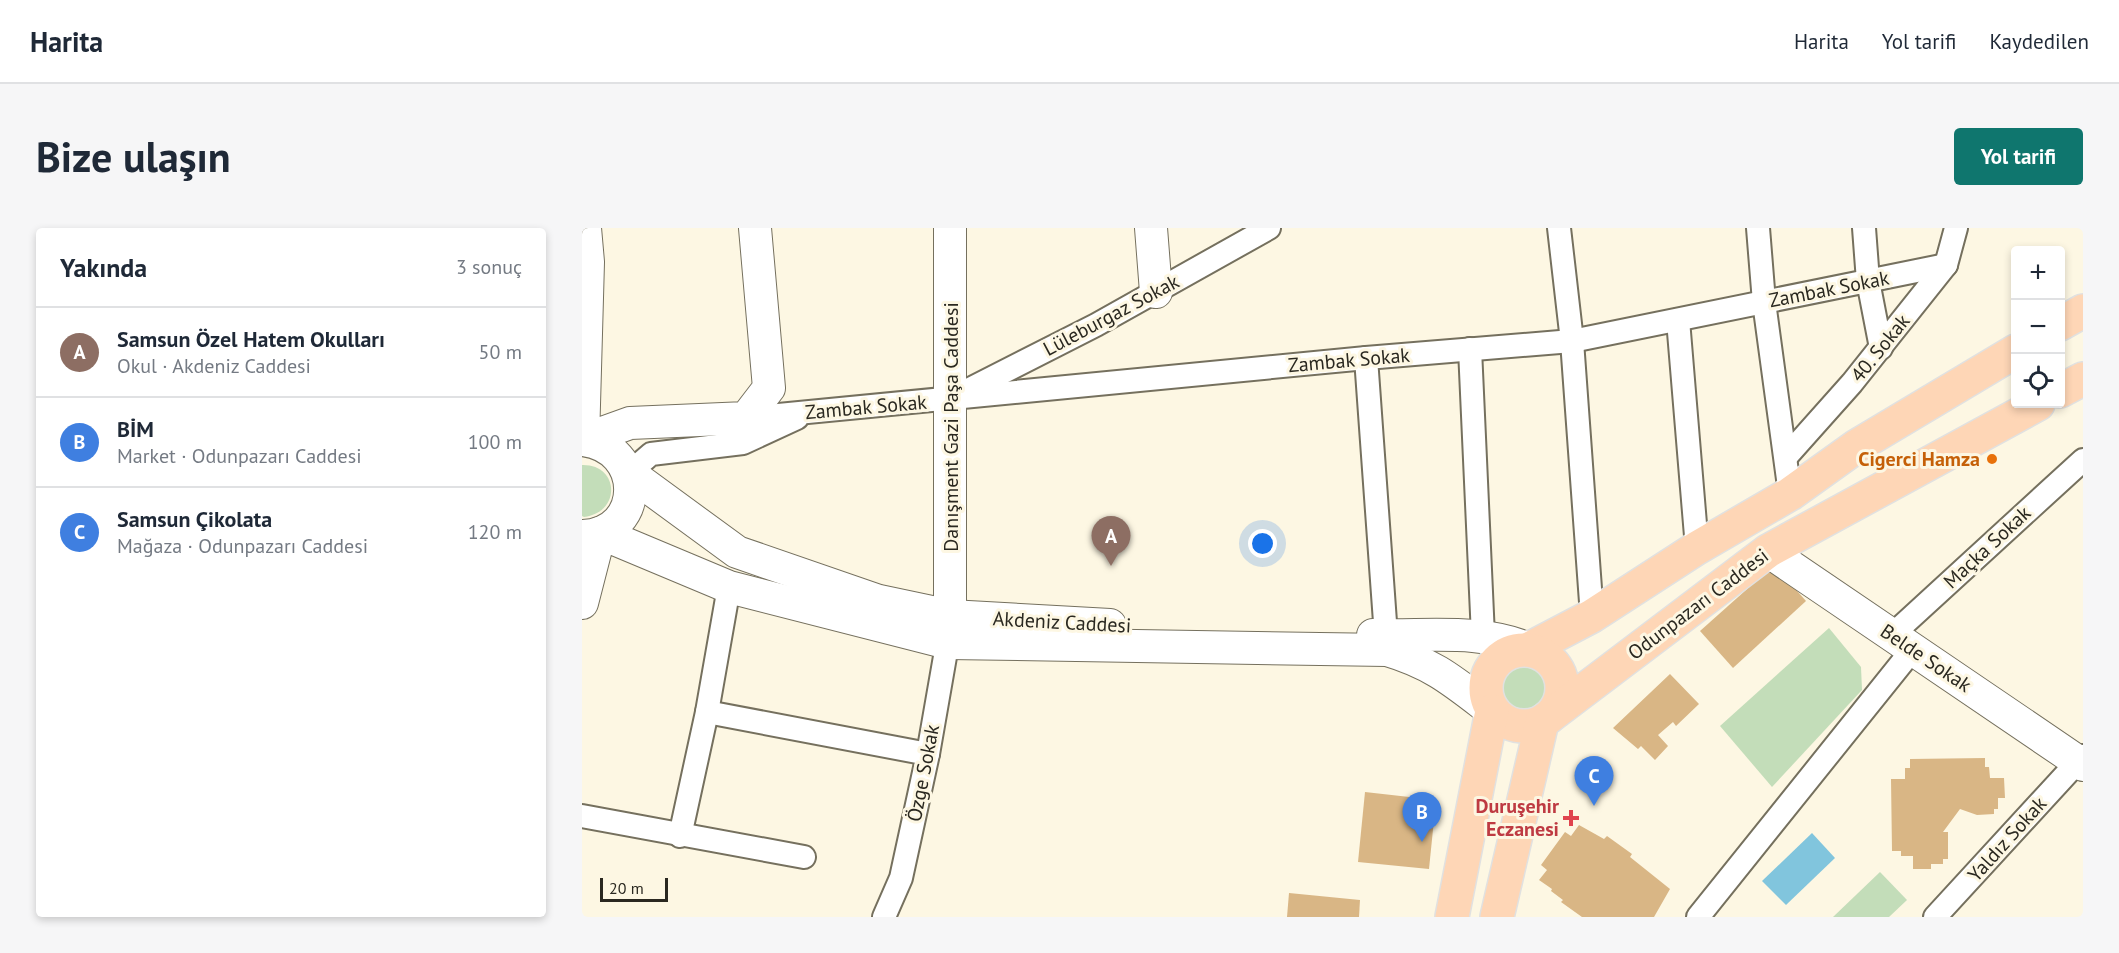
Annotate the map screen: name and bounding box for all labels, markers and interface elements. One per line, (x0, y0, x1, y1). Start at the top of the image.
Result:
text: Harita (30, 23, 103, 60)
text: Harita (1794, 28, 1849, 55)
text: Yol tarifi (1882, 28, 1956, 55)
text: Kaydedilen (1989, 28, 2089, 55)
button: Yol tarifi (1954, 128, 2083, 185)
text: Bize ulaşın (36, 129, 231, 184)
map controls (2011, 246, 2065, 408)
button: + (2011, 246, 2065, 300)
text: Yakında (60, 251, 147, 284)
text: 3 sonuç (456, 254, 522, 280)
street label: Zambak Sokak (1767, 265, 1892, 313)
street label: Lüleburgaz Sokak (1039, 268, 1184, 362)
button: − (2011, 300, 2065, 354)
street label: Danışment Gazi Paşa Caddesi (938, 302, 964, 552)
street label: 40. Sokak (1845, 308, 1916, 387)
text: Samsun Özel Hatem Okulları (117, 325, 385, 353)
text: A (73, 339, 86, 365)
text: 50 m (479, 339, 522, 365)
street label: Zambak Sokak (1287, 342, 1411, 378)
text: Okul · Akdeniz Caddesi (117, 353, 311, 379)
button: locate (2011, 354, 2065, 408)
street label: Zambak Sokak (804, 389, 928, 425)
text: BİM (117, 415, 154, 443)
text: B (74, 429, 85, 455)
text: 100 m (468, 429, 522, 455)
text: Market · Odunpazarı Caddesi (117, 443, 362, 469)
place label: Cigerci Hamza (1858, 446, 1980, 472)
marker: Cigerci Hamza (1985, 452, 1999, 466)
street label: Maçka Sokak (1938, 500, 2036, 594)
text: Samsun Çikolata (117, 505, 272, 533)
pin: A (1092, 516, 1130, 566)
text: C (74, 519, 85, 545)
text: 120 m (468, 519, 522, 545)
your location (1248, 529, 1277, 558)
text: Mağaza · Odunpazarı Caddesi (117, 533, 368, 559)
street label: Odunpazarı Caddesi (1622, 543, 1774, 665)
street label: Akdeniz Caddesi (992, 605, 1132, 639)
street label: Belde Sokak (1875, 618, 1977, 698)
street label: Özge Sokak (901, 722, 945, 824)
pin: C (1574, 756, 1614, 806)
street label: Yaldız Sokak (1962, 791, 2052, 887)
pin: B (1402, 792, 1442, 842)
place label: Duruşehir Eczanesi (1476, 793, 1559, 842)
marker: Duruşehir Eczanesi (1564, 811, 1578, 825)
scale bar (600, 875, 668, 902)
text: 20 m (609, 878, 644, 898)

